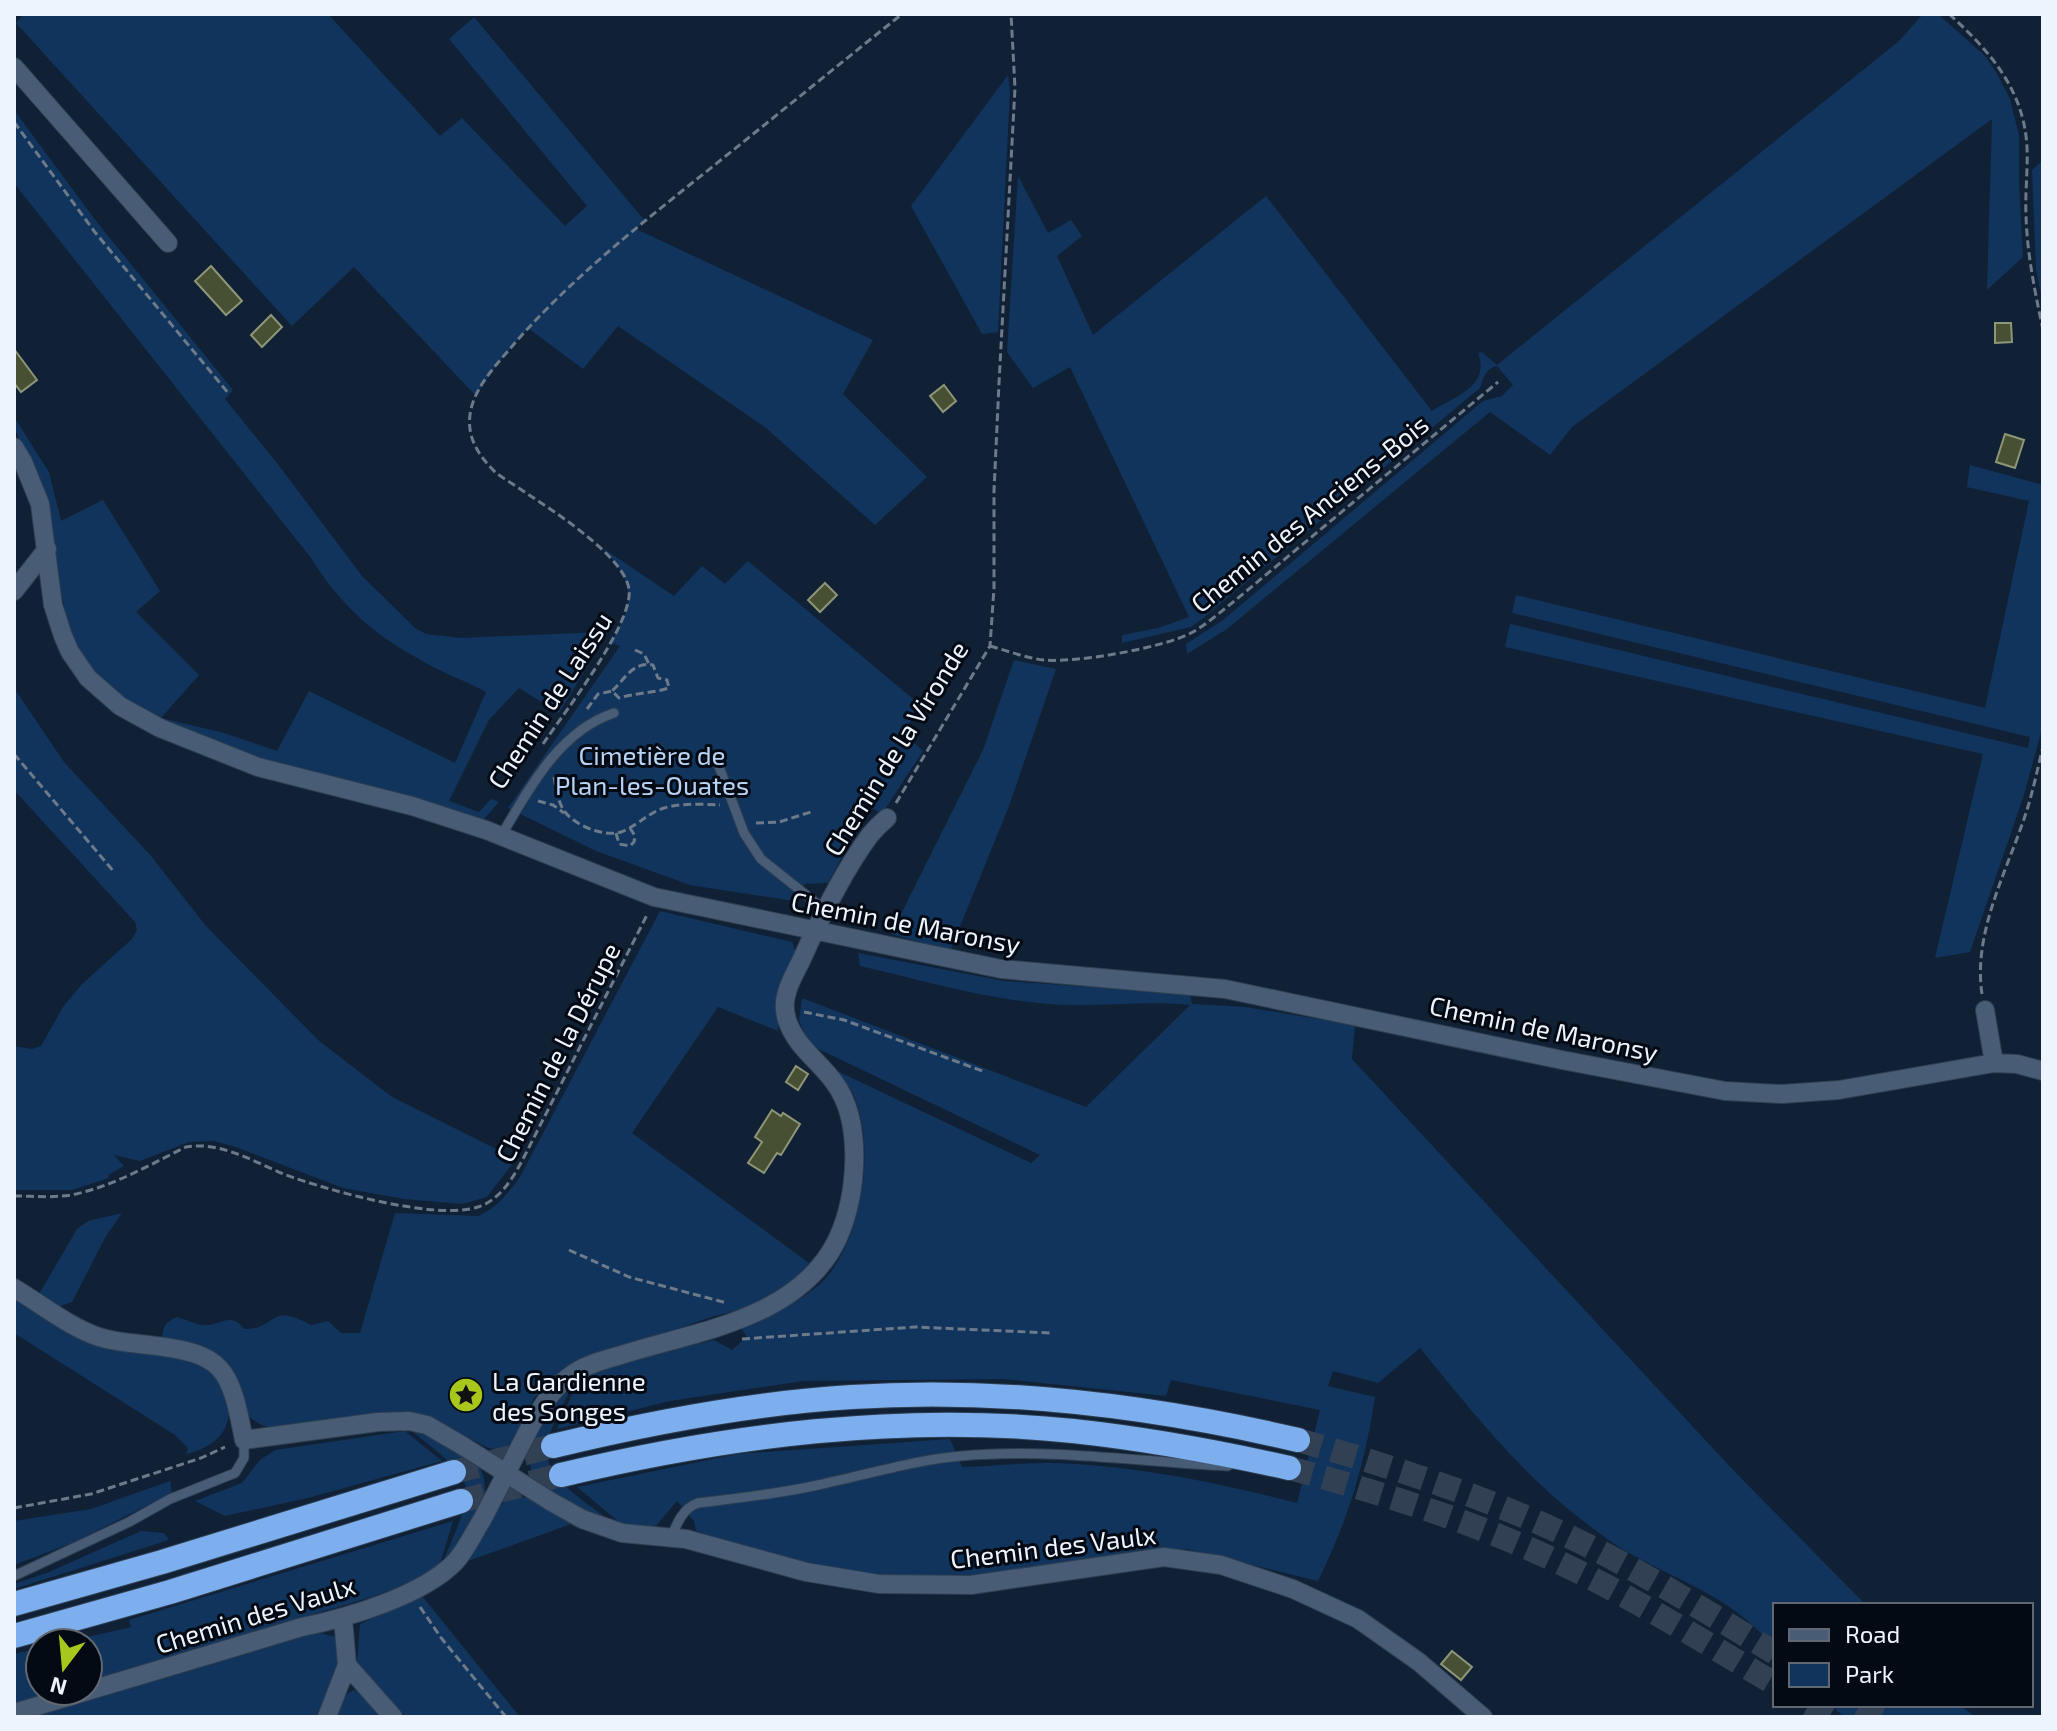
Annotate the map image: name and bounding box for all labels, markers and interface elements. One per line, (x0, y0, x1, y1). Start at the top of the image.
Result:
street label: Chemin des Anciens-Bois (1184, 408, 1434, 618)
street label: Chemin de Laissu (480, 606, 618, 794)
street label: Chemin de la Vironde (816, 635, 974, 861)
park label: Cimetière de Plan-les-Ouates (555, 739, 749, 800)
street label: Chemin de Maronsy (789, 885, 1023, 959)
street label: Chemin de la Dérupe (488, 937, 626, 1167)
street label: Chemin de Maronsy (1427, 989, 1661, 1067)
place label: La Gardienne des Songes (492, 1365, 646, 1426)
place icon: La Gardienne des Songes (447, 1376, 485, 1414)
street label: Chemin des Vaulx (948, 1518, 1158, 1574)
street label: Chemin des Vaulx (152, 1569, 359, 1659)
legend (1773, 1603, 2033, 1707)
text: Road (1845, 1619, 1900, 1648)
north arrow (24, 1627, 104, 1707)
text: Park (1845, 1659, 1894, 1688)
text: N (47, 1673, 69, 1702)

